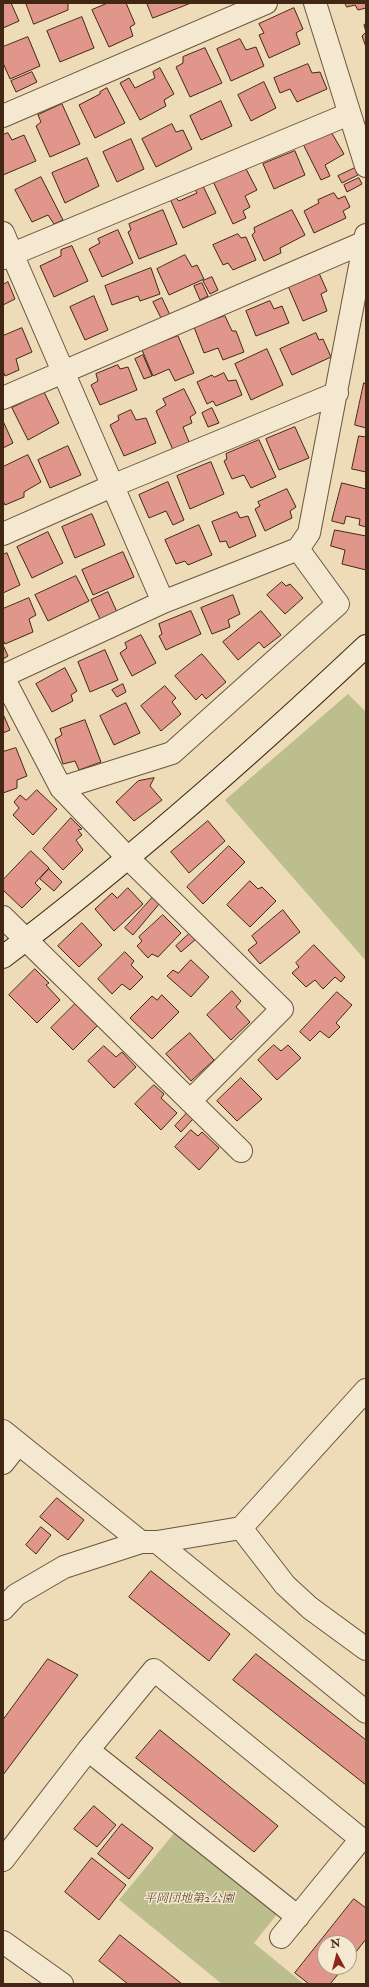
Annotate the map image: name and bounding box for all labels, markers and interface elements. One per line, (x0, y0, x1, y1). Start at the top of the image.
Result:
park label: 平岡団地第2公園 (144, 1892, 234, 1906)
north arrow (317, 1935, 357, 1975)
text: N (330, 1937, 341, 1951)

